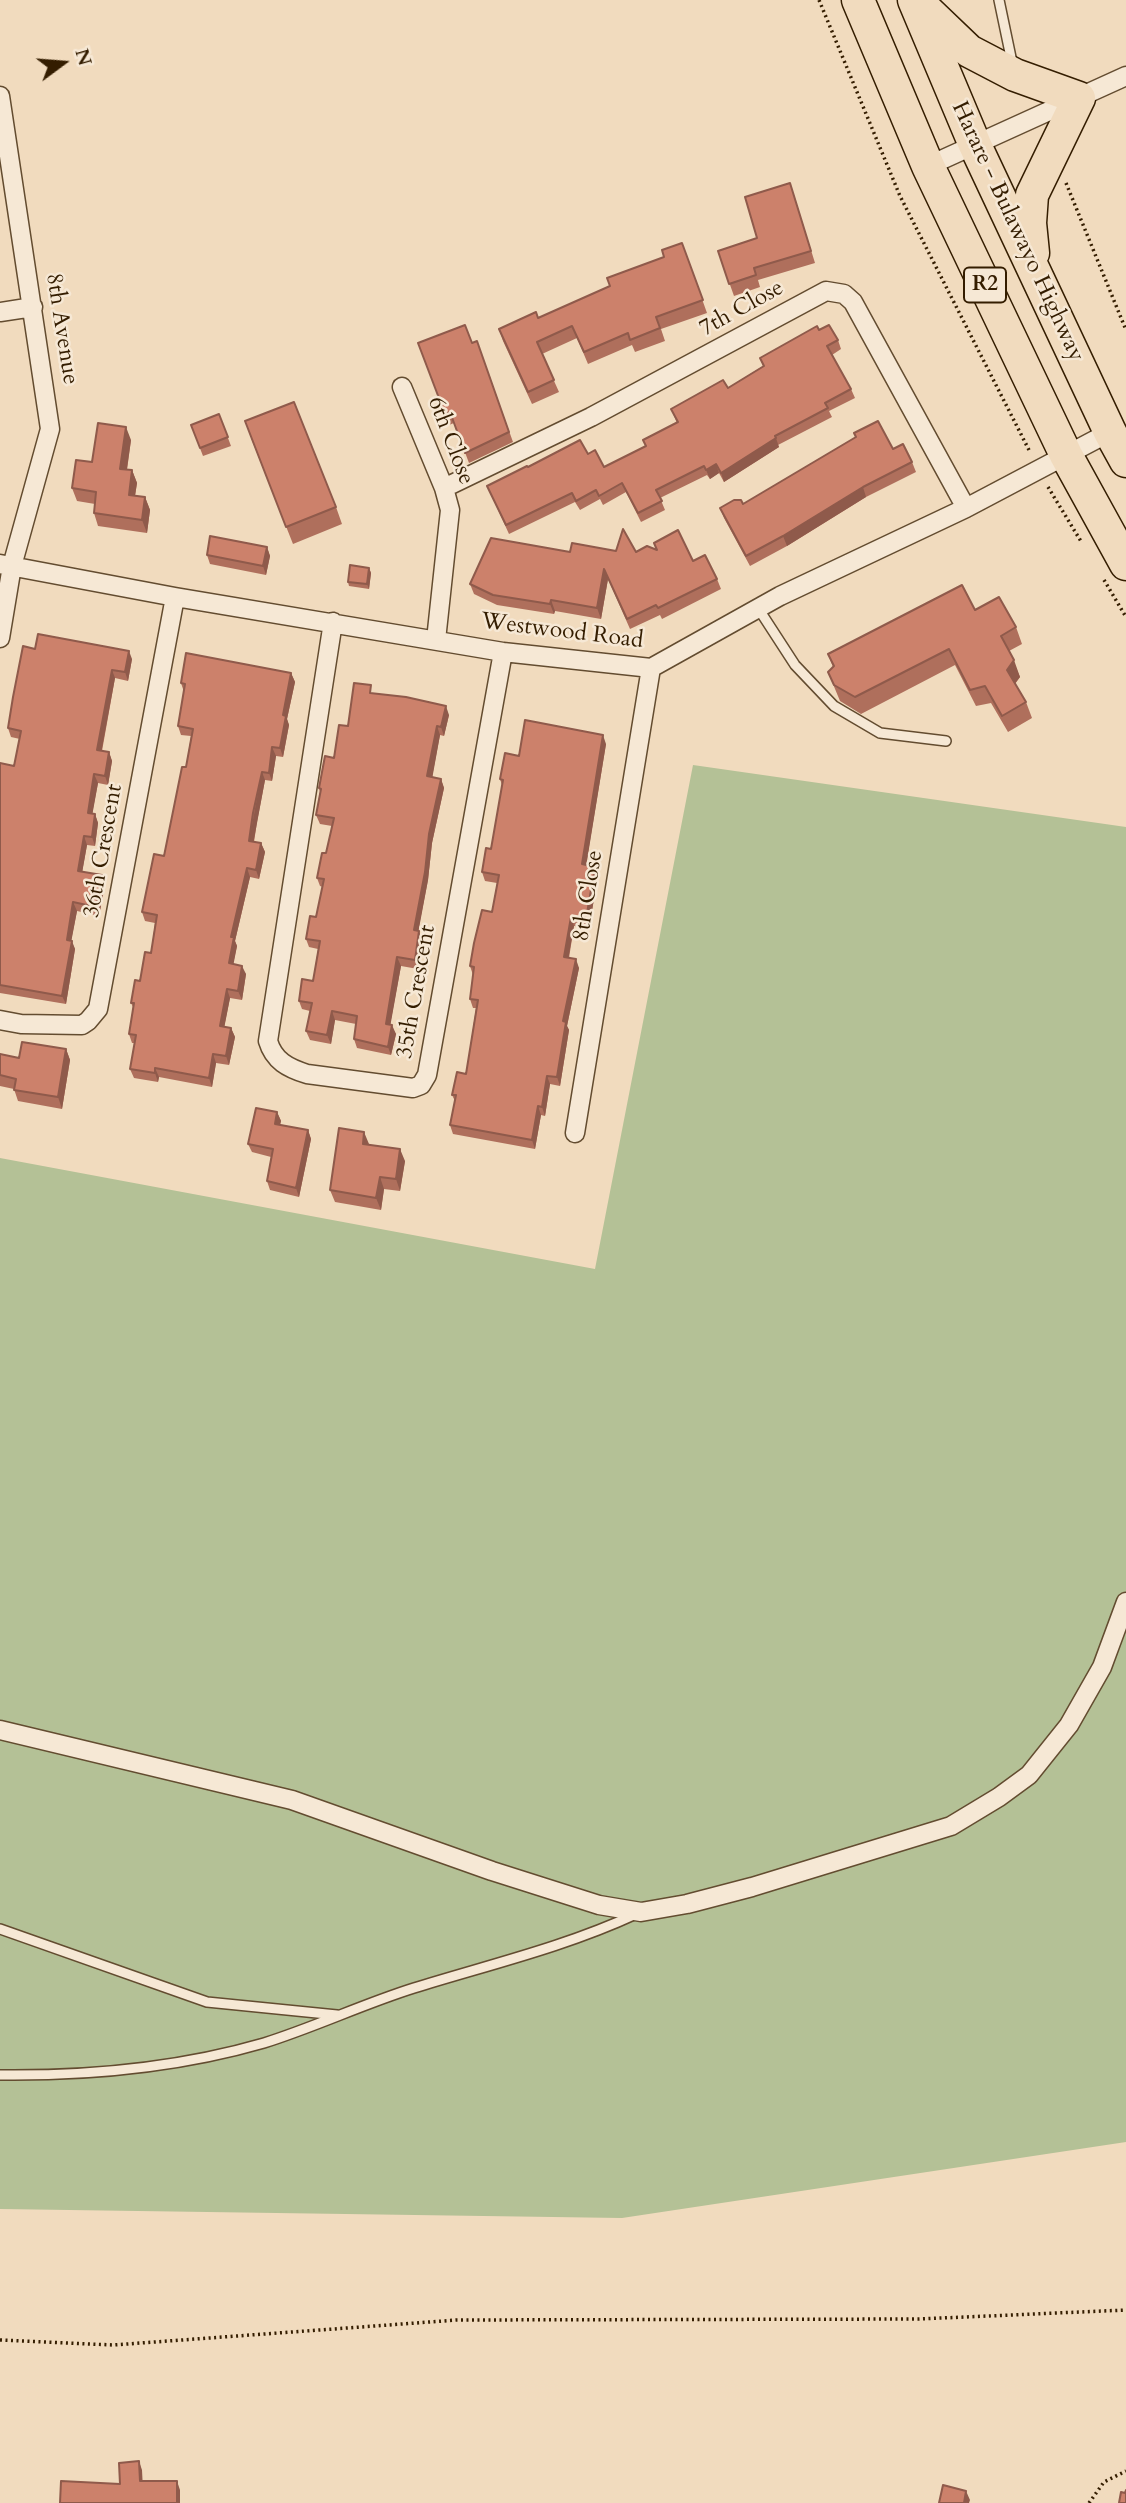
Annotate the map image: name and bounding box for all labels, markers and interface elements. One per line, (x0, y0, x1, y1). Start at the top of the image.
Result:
north arrow (28, 28, 98, 98)
text: N (68, 46, 98, 69)
street label: Harare - Bulawayo Highway (945, 98, 1089, 366)
road number: R2 (964, 268, 1006, 302)
street label: 8th Avenue (39, 271, 83, 387)
street label: 7th Close (695, 275, 789, 343)
street label: 6th Close (421, 393, 479, 489)
street label: Westwood Road (479, 608, 645, 656)
street label: 36th Crescent (79, 782, 129, 920)
street label: 8th Close (568, 848, 610, 944)
street label: 35th Crescent (392, 923, 442, 1061)

